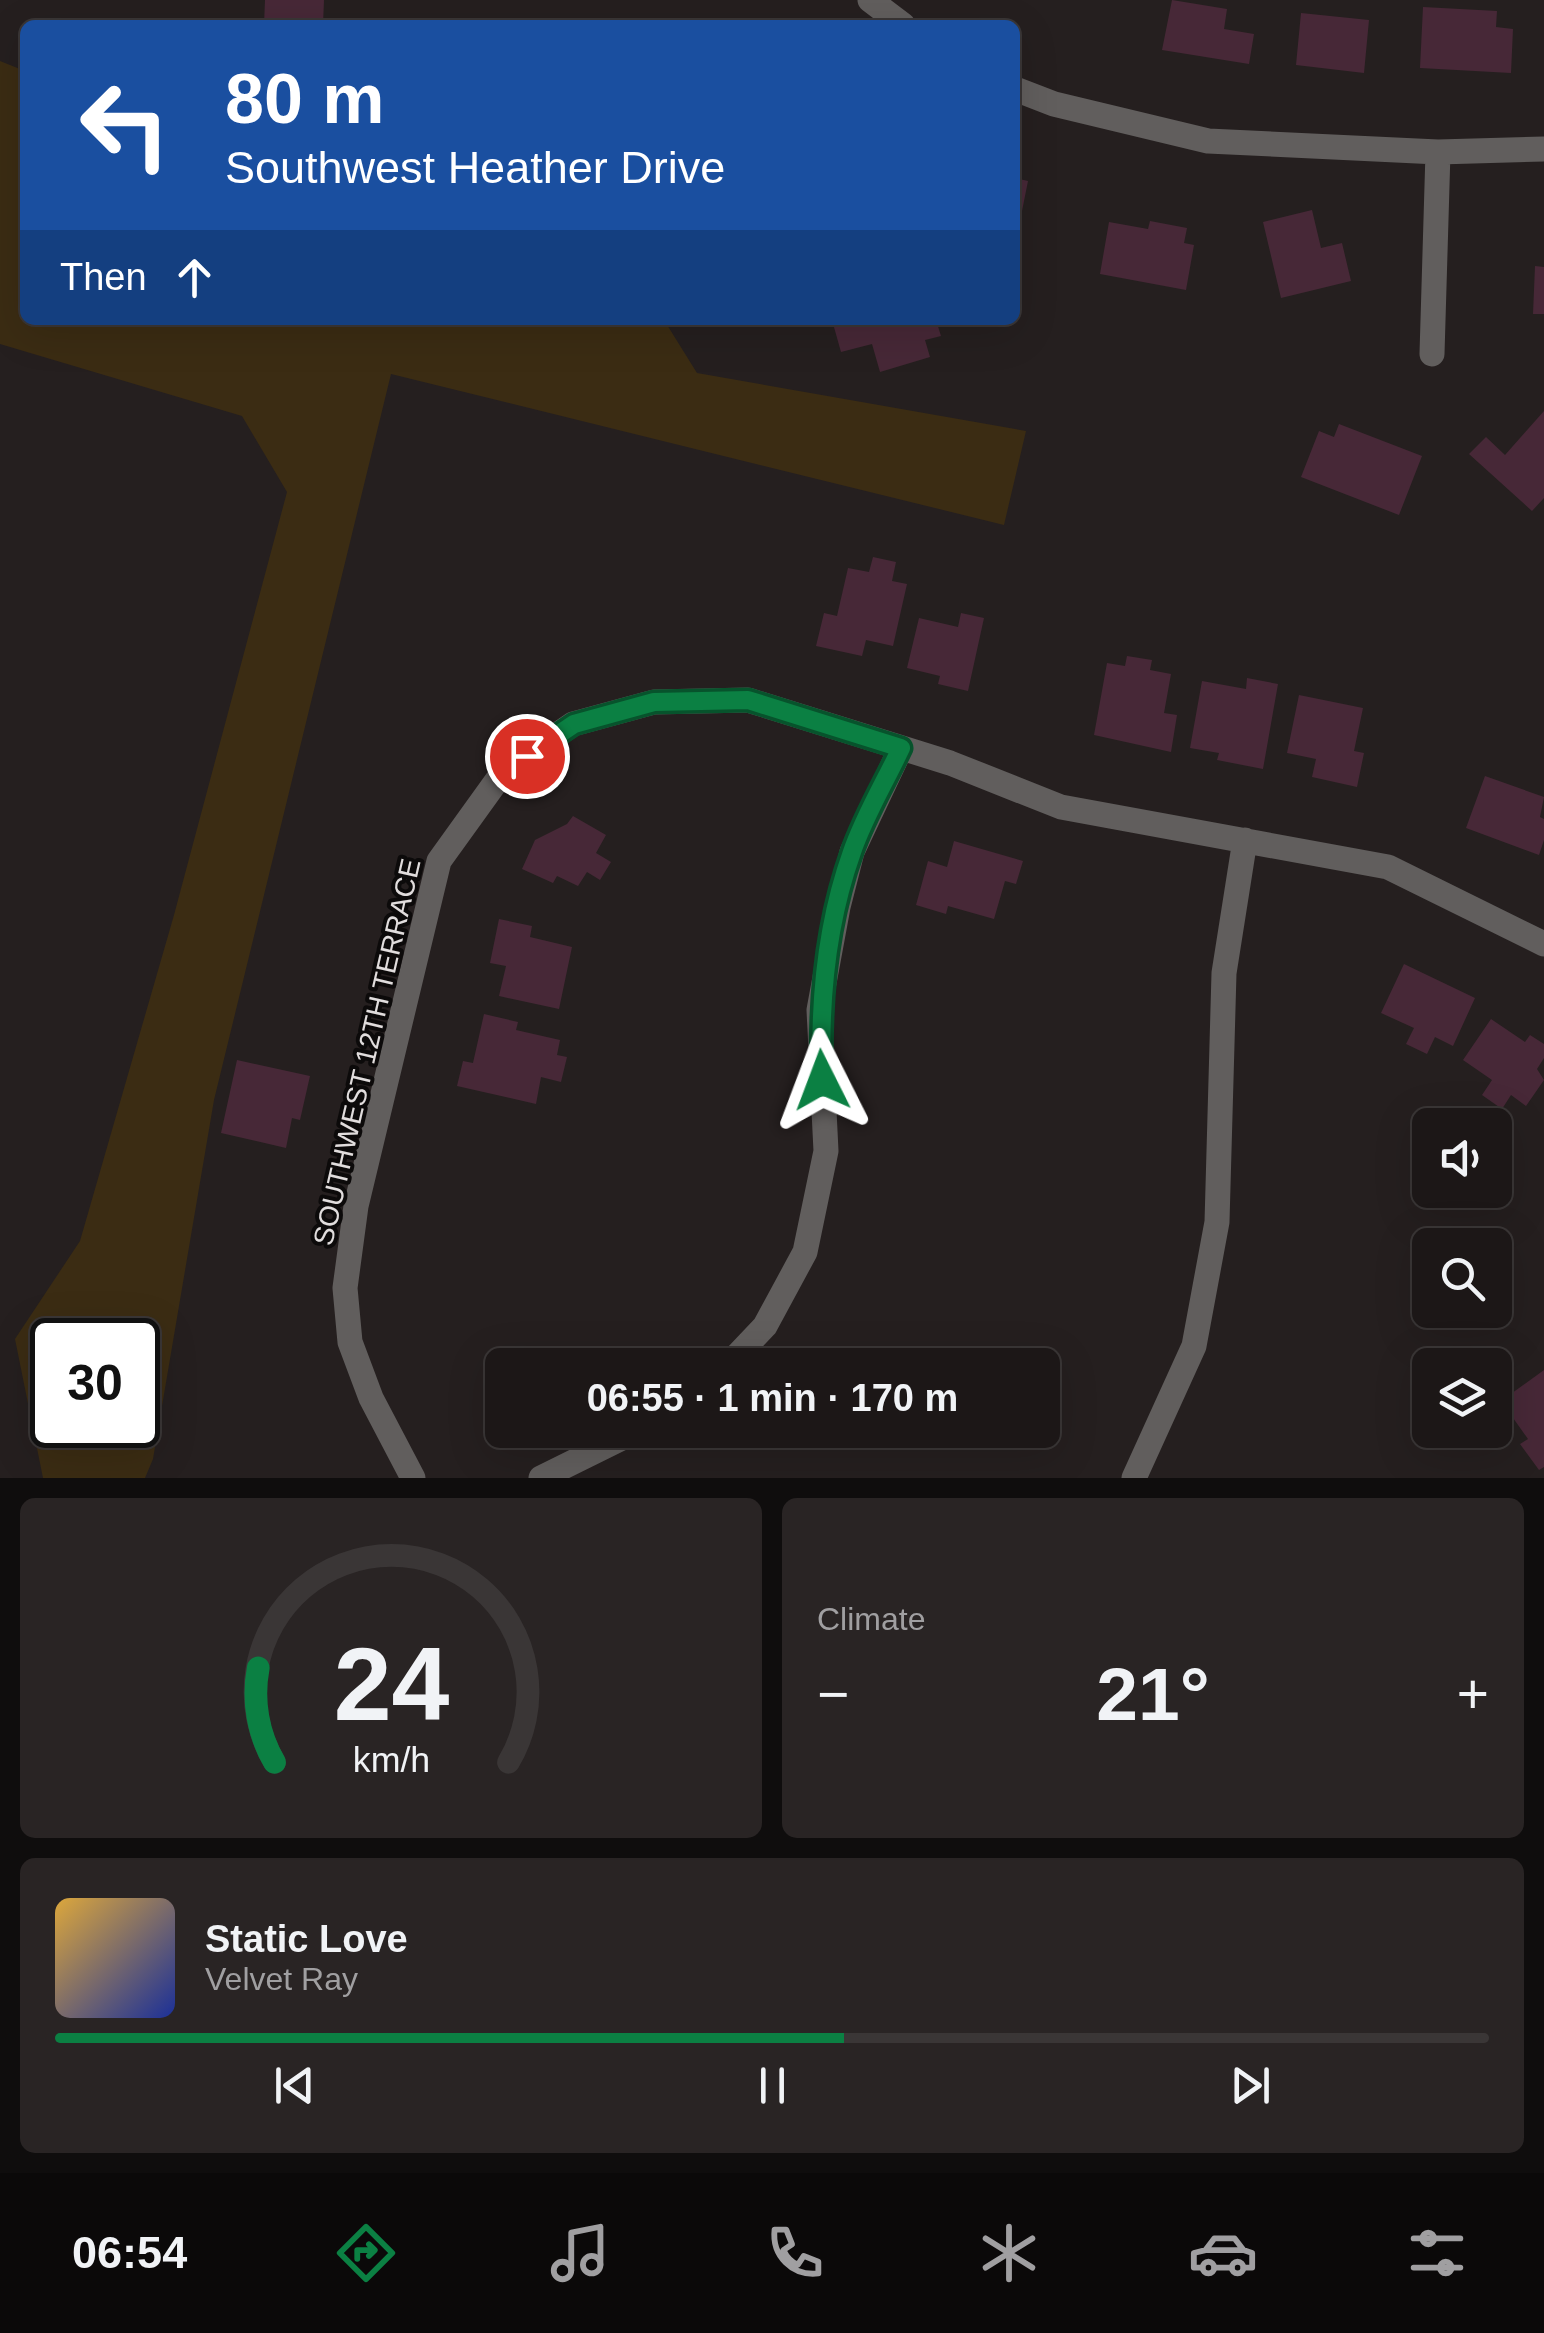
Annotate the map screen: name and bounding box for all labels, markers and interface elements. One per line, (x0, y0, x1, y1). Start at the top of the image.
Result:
icon: left (60, 60, 190, 190)
text: 80 m (225, 60, 385, 138)
text: Southwest Heather Drive (225, 142, 725, 193)
icon: ahead (167, 250, 222, 305)
text: Then (60, 256, 147, 298)
pin (485, 714, 570, 799)
icon: arrive (500, 729, 555, 784)
street label: SOUTHWEST 12TH TERRACE (307, 856, 427, 1248)
position arrow (770, 1028, 874, 1132)
map controls (1412, 1108, 1512, 1448)
button: sound (1412, 1108, 1512, 1208)
button: search (1412, 1228, 1512, 1328)
speed limit sign: 30 (30, 1318, 160, 1448)
button: layers (1412, 1348, 1512, 1448)
text: 06:55 · 1 min · 170 m (587, 1377, 958, 1419)
text: Climate (817, 1601, 925, 1637)
text: 24 (333, 1626, 449, 1742)
text: 21° (1096, 1652, 1210, 1736)
text: − (817, 1663, 849, 1725)
text: + (1457, 1663, 1489, 1725)
text: km/h (352, 1740, 430, 1780)
text: Static Love (205, 1918, 408, 1960)
text: Velvet Ray (205, 1961, 358, 1997)
icon: previous (267, 2058, 322, 2113)
icon: pause (745, 2058, 800, 2113)
icon: next (1223, 2058, 1278, 2113)
icon: directions (331, 2218, 401, 2288)
icon: music (545, 2218, 615, 2288)
icon: phone (760, 2218, 830, 2288)
icon: climate (974, 2218, 1044, 2288)
icon: car (1188, 2218, 1258, 2288)
icon: filters (1402, 2218, 1472, 2288)
text: 06:54 (72, 2227, 187, 2278)

